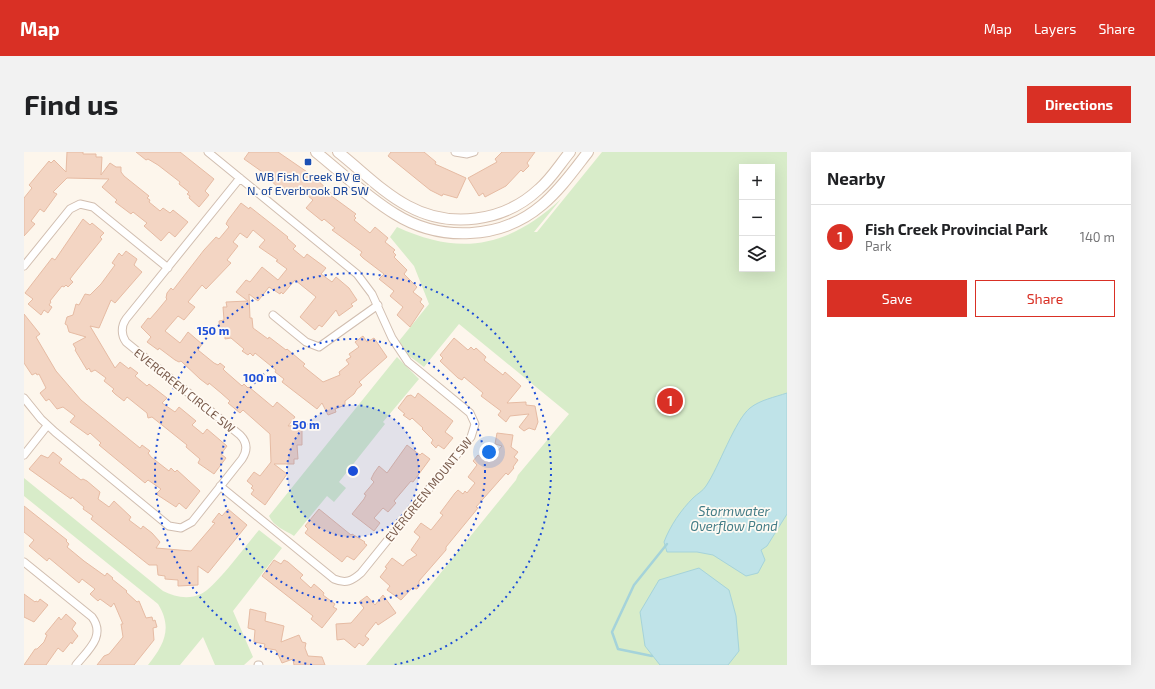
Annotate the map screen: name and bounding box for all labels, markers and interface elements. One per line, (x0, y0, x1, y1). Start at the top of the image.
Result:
text: Map (20, 17, 60, 40)
text: Map (984, 20, 1012, 37)
text: Layers (1034, 20, 1076, 37)
text: Share (1098, 20, 1135, 37)
button: Directions (1027, 86, 1131, 123)
text: Find us (24, 87, 118, 121)
marker: WB Fish Creek BV @ N. of Everbrook DR SW (303, 157, 313, 167)
map controls (739, 164, 775, 272)
button: + (739, 164, 775, 200)
text: Nearby (827, 168, 885, 188)
place label: WB Fish Creek BV @ N. of Everbrook DR SW (247, 169, 369, 197)
button: − (739, 200, 775, 236)
text: Fish Creek Provincial Park (865, 220, 1048, 238)
text: 1 (837, 229, 843, 245)
text: 140 m (1080, 229, 1115, 245)
button: layers (739, 236, 775, 272)
text: Park (865, 238, 892, 254)
button: Save (827, 280, 967, 317)
button: Share (975, 280, 1115, 317)
text: 150 m (197, 323, 229, 337)
street label: EVERGREEN CIRCLE SW (132, 345, 238, 435)
text: 100 m (243, 370, 277, 384)
pin: 1 (657, 386, 683, 416)
text: 50 m (292, 417, 320, 431)
street label: EVERGREEN MOUNT SW (382, 434, 474, 544)
your location (479, 442, 499, 462)
centre of rings (346, 464, 360, 478)
water label: Stormwater Overflow Pond (690, 503, 778, 534)

